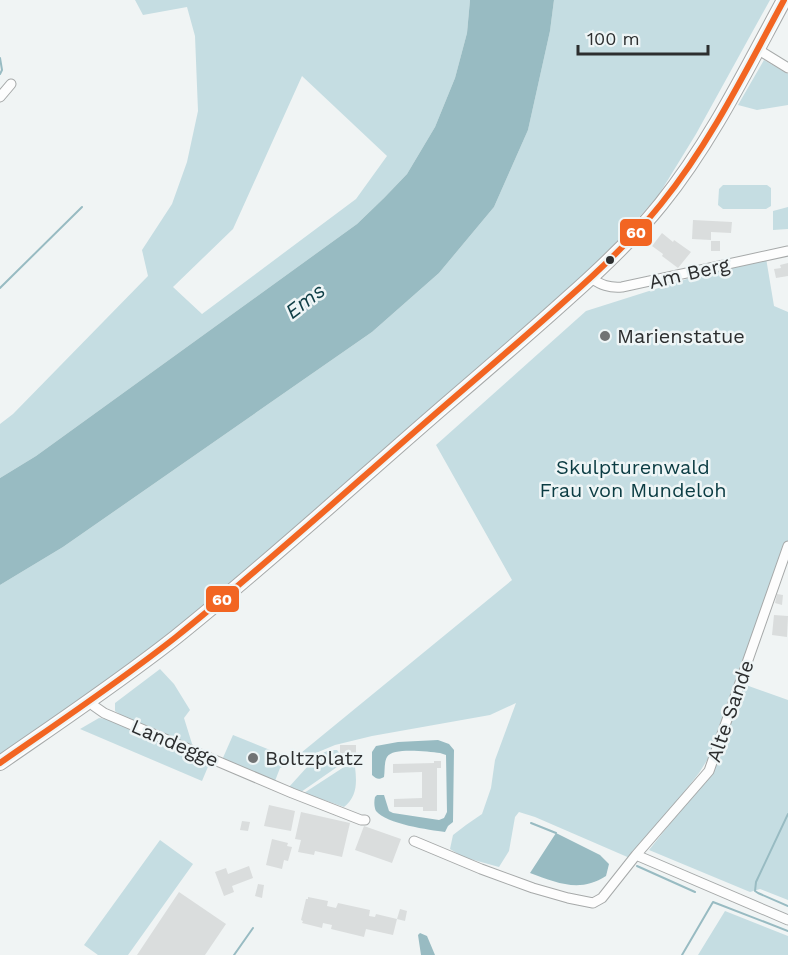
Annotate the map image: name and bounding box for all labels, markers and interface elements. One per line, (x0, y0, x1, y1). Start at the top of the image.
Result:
scale bar (578, 18, 708, 56)
text: 100 m (587, 28, 640, 49)
line badge: 60 (619, 218, 653, 247)
text: 60 (626, 223, 646, 242)
street label: Am Berg (646, 252, 732, 294)
unlabelled marker (604, 254, 616, 266)
water label: Ems (280, 277, 330, 324)
place label: Marienstatue (617, 324, 745, 348)
marker: Marienstatue (598, 329, 612, 343)
park label: Skulpturenwald Frau von Mundeloh (539, 455, 727, 502)
line badge: 60 (205, 585, 240, 613)
text: 60 (212, 590, 232, 609)
street label: Alte Sande (701, 657, 759, 765)
street label: Landegge (128, 714, 222, 772)
place label: Boltzplatz (265, 746, 363, 770)
marker: Boltzplatz (246, 751, 260, 765)

